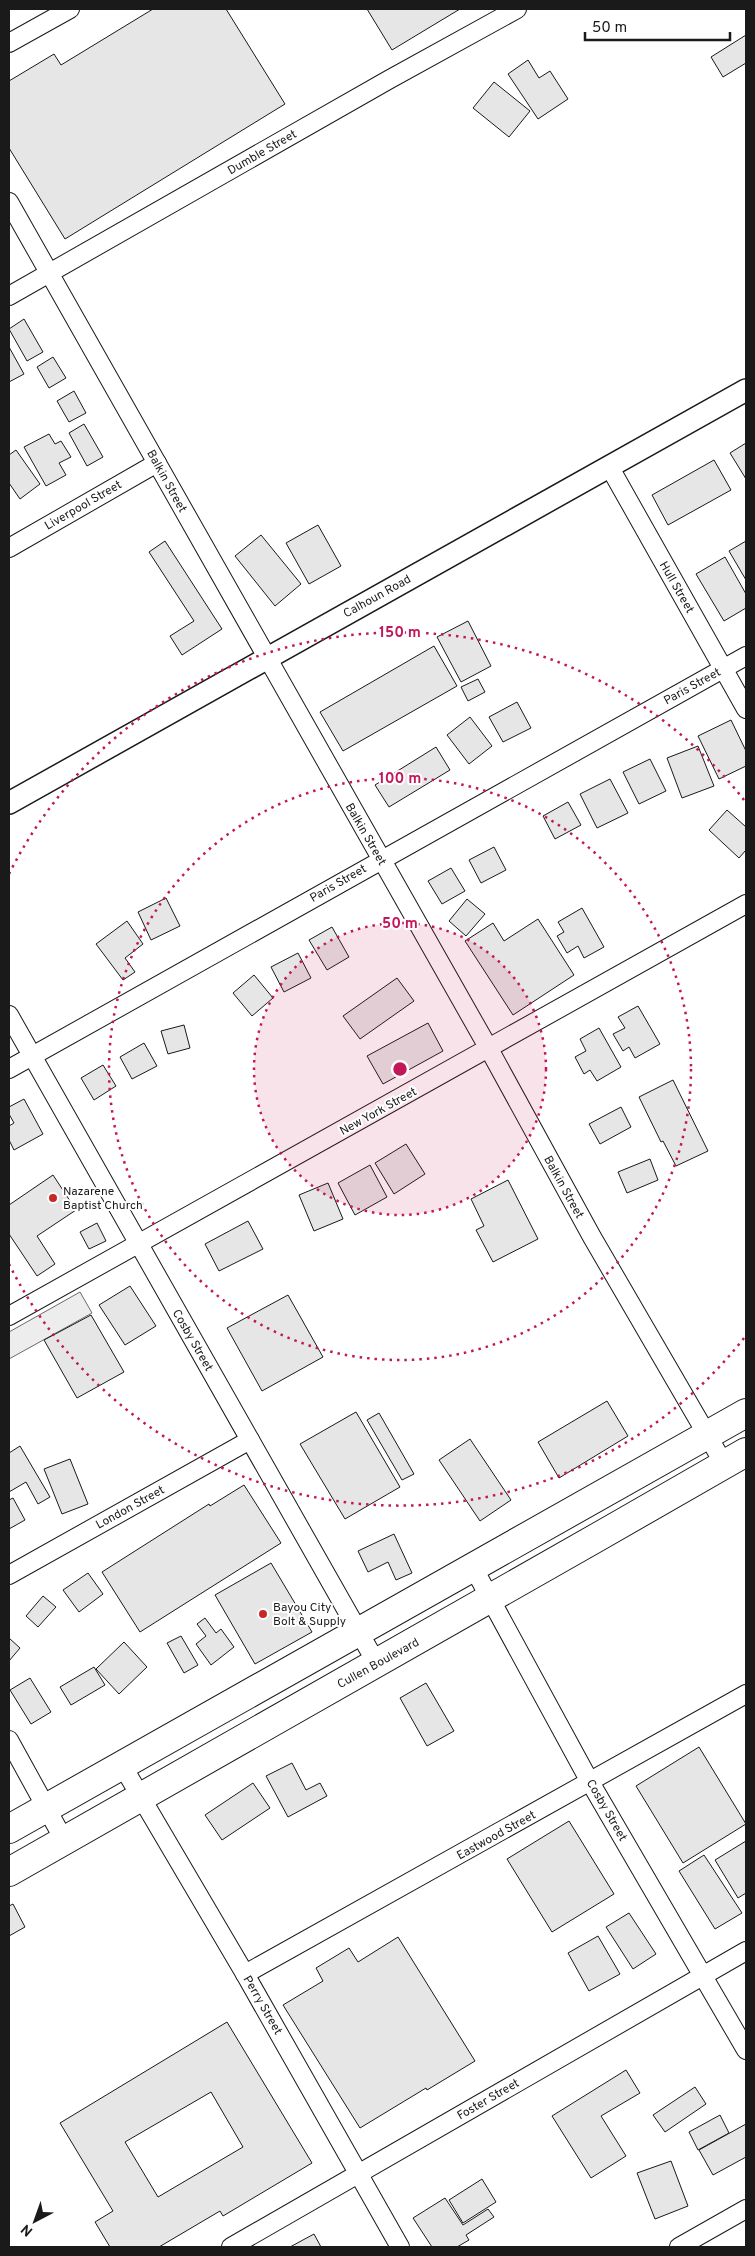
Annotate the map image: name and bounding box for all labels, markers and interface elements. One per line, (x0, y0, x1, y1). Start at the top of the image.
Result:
scale bar (585, 10, 730, 42)
text: 50 m (592, 19, 627, 38)
street label: Dumble Street (225, 127, 300, 179)
street label: Balkin Street (142, 447, 190, 516)
street label: Liverpool Street (42, 477, 125, 534)
street label: Hull Street (655, 559, 697, 616)
street label: Calhoun Road (341, 572, 414, 622)
text: 150 m (379, 624, 421, 643)
street label: Paris Street (661, 665, 724, 709)
text: 100 m (379, 770, 421, 789)
street label: Balkin Street (341, 800, 389, 869)
street label: Paris Street (307, 861, 370, 907)
text: 50 m (382, 915, 418, 934)
centre of rings (391, 1060, 409, 1078)
street label: New York Street (337, 1084, 420, 1140)
street label: Balkin Street (539, 1153, 587, 1222)
place label: Nazarene Baptist Church (63, 1184, 143, 1214)
marker: Nazarene Baptist Church (47, 1192, 59, 1204)
street label: Cosby Street (168, 1307, 216, 1374)
street label: London Street (93, 1482, 168, 1533)
place label: Bayou City Bolt & Supply (273, 1600, 346, 1630)
marker: Bayou City Bolt & Supply (257, 1608, 269, 1620)
street label: Cullen Boulevard (335, 1635, 422, 1693)
street label: Cosby Street (582, 1777, 630, 1844)
street label: Eastwood Street (454, 1808, 539, 1864)
street label: Perry Street (239, 1973, 286, 2038)
street label: Foster Street (454, 2076, 523, 2124)
north arrow (10, 2196, 60, 2246)
text: N (18, 2220, 37, 2239)

